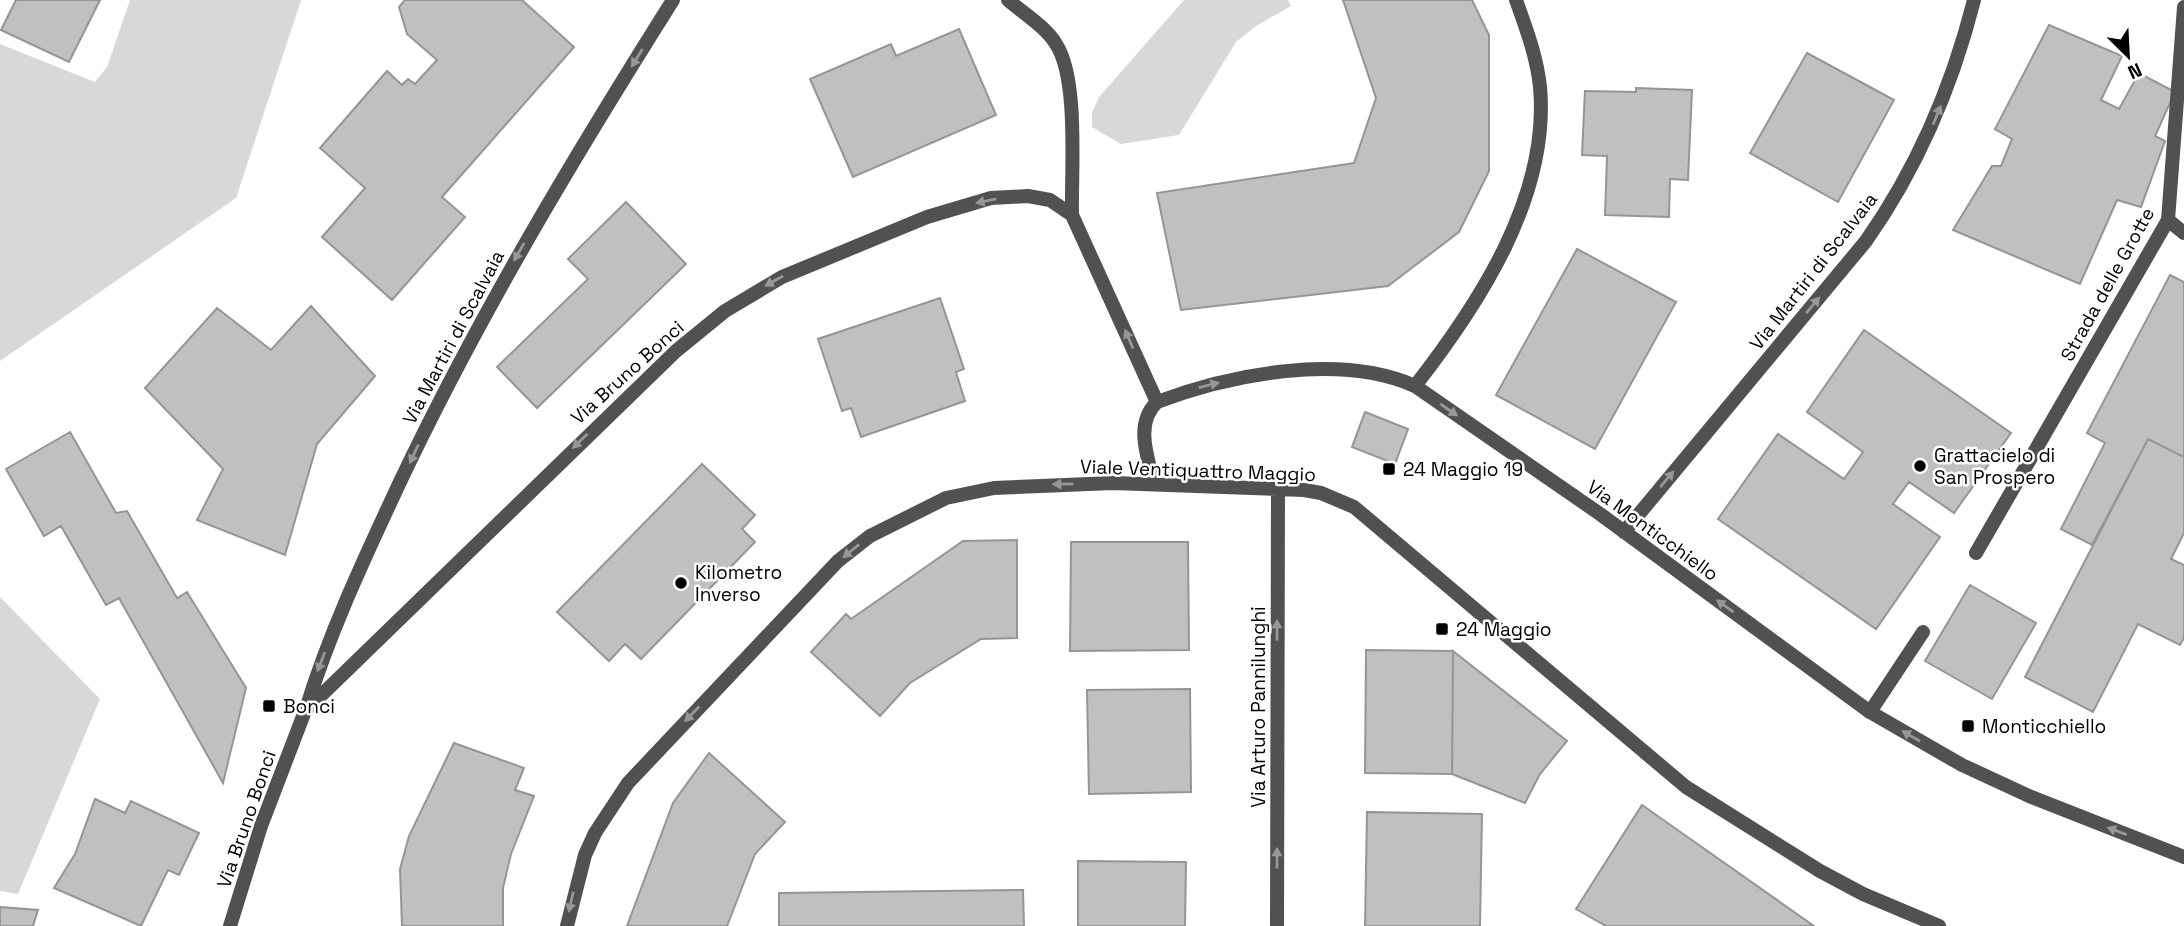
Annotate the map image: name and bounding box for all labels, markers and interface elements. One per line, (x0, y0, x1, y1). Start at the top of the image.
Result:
north arrow (2093, 21, 2163, 91)
one-way arrow (630, 48, 643, 67)
text: N (2124, 57, 2146, 85)
one-way arrow (1931, 105, 1942, 126)
street label: Via Martiri di Scalvaia (1744, 187, 1883, 355)
one-way arrow (975, 195, 997, 206)
street label: Strada delle Grotte (2055, 203, 2160, 366)
one-way arrow (513, 243, 525, 262)
street label: Via Martiri di Scalvaia (397, 246, 510, 429)
one-way arrow (764, 275, 784, 287)
one-way arrow (1805, 296, 1820, 313)
street label: Via Bruno Bonci (566, 315, 689, 430)
one-way arrow (1123, 329, 1135, 349)
one-way arrow (1198, 379, 1220, 390)
one-way arrow (1440, 403, 1458, 417)
one-way arrow (572, 432, 589, 448)
place label: Grattacielo di San Prospero (1934, 443, 2055, 490)
one-way arrow (408, 444, 419, 464)
street label: Viale Ventiquattro Maggio (1080, 454, 1316, 487)
place label: 24 Maggio 19 (1403, 457, 1523, 482)
marker: Grattacielo di San Prospero (1912, 458, 1928, 474)
marker: 24 Maggio 19 (1381, 461, 1397, 477)
one-way arrow (1660, 471, 1675, 489)
street label: Via Monticchiello (1582, 474, 1723, 587)
one-way arrow (1052, 478, 1074, 490)
one-way arrow (842, 543, 860, 558)
place label: Kilometro Inverso (695, 560, 782, 607)
marker: Kilometro Inverso (673, 575, 689, 591)
one-way arrow (1716, 599, 1734, 613)
street label: Via Arturo Pannilunghi (1246, 606, 1271, 808)
place label: 24 Maggio (1456, 617, 1552, 642)
one-way arrow (1271, 619, 1283, 641)
marker: 24 Maggio (1434, 621, 1450, 637)
one-way arrow (316, 651, 327, 672)
place label: Bonci (283, 694, 335, 719)
marker: Bonci (261, 698, 277, 714)
one-way arrow (685, 705, 701, 722)
place label: Monticchiello (1982, 714, 2106, 739)
marker: Monticchiello (1960, 718, 1976, 734)
one-way arrow (1901, 730, 1921, 742)
street label: Via Bruno Bonci (211, 747, 282, 891)
one-way arrow (2106, 826, 2127, 837)
one-way arrow (1271, 847, 1283, 869)
one-way arrow (566, 891, 577, 913)

